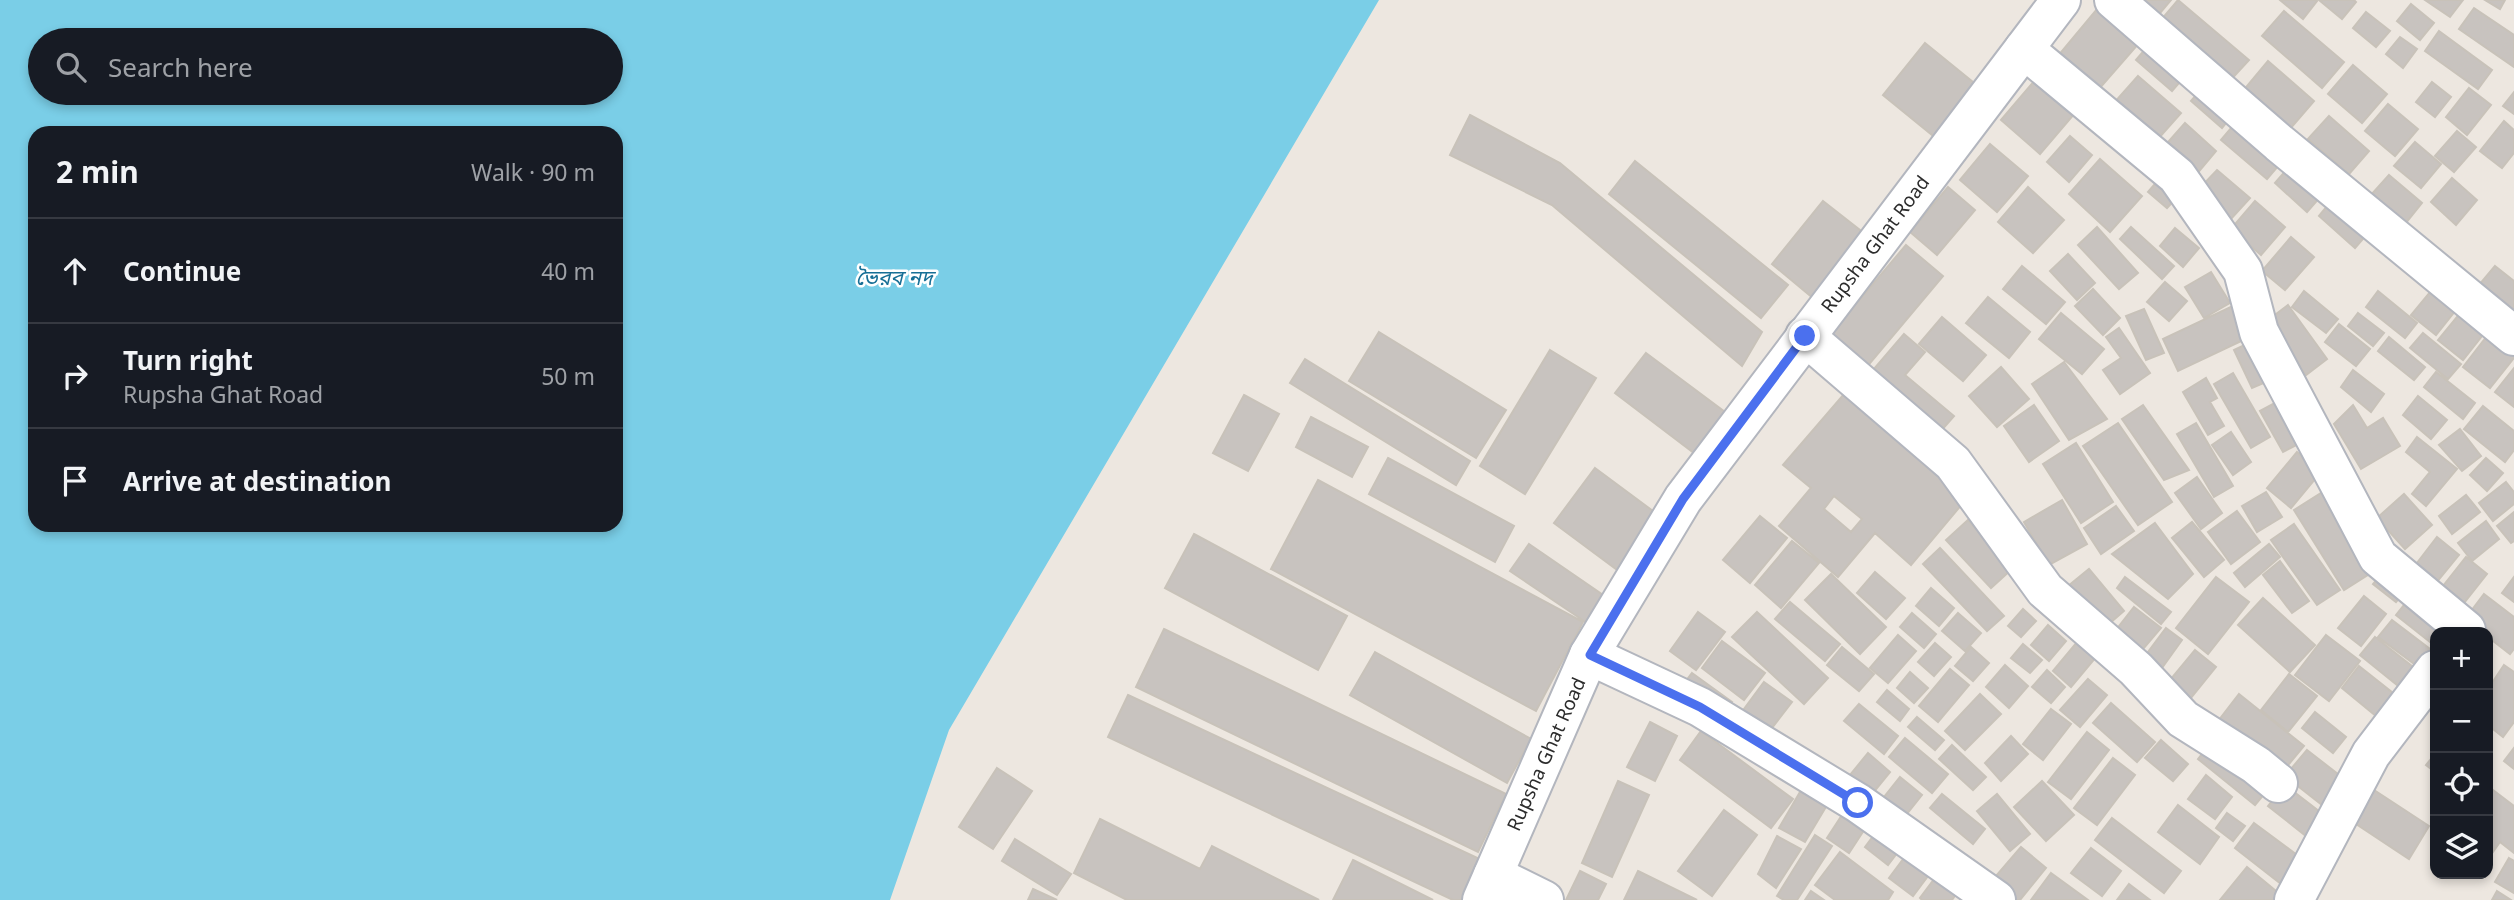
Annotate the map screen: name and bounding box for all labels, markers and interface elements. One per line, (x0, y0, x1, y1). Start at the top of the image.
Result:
search box (28, 28, 623, 105)
icon: search (52, 48, 90, 86)
text: Search here (108, 49, 253, 85)
text: 2 min (56, 151, 139, 192)
text: Walk · 90 m (471, 156, 595, 188)
street label: Rupsha Ghat Road (1815, 170, 1935, 318)
icon: ahead (56, 252, 94, 290)
text: Continue (123, 253, 241, 289)
text: 40 m (541, 255, 595, 287)
water label: ভৈরব নদ (855, 263, 937, 291)
route end (1789, 320, 1820, 351)
text: Turn right (123, 342, 253, 378)
icon: right (56, 357, 94, 395)
text: 50 m (541, 360, 595, 392)
text: Rupsha Ghat Road (123, 378, 323, 410)
icon: arrive (56, 462, 94, 500)
text: Arrive at destination (123, 463, 392, 499)
map controls (2430, 627, 2493, 879)
button: + (2430, 627, 2493, 690)
street label: Rupsha Ghat Road (1500, 673, 1592, 835)
button: − (2430, 690, 2493, 753)
button: locate (2430, 753, 2493, 816)
route start (1842, 787, 1873, 818)
button: layers (2430, 816, 2493, 879)

